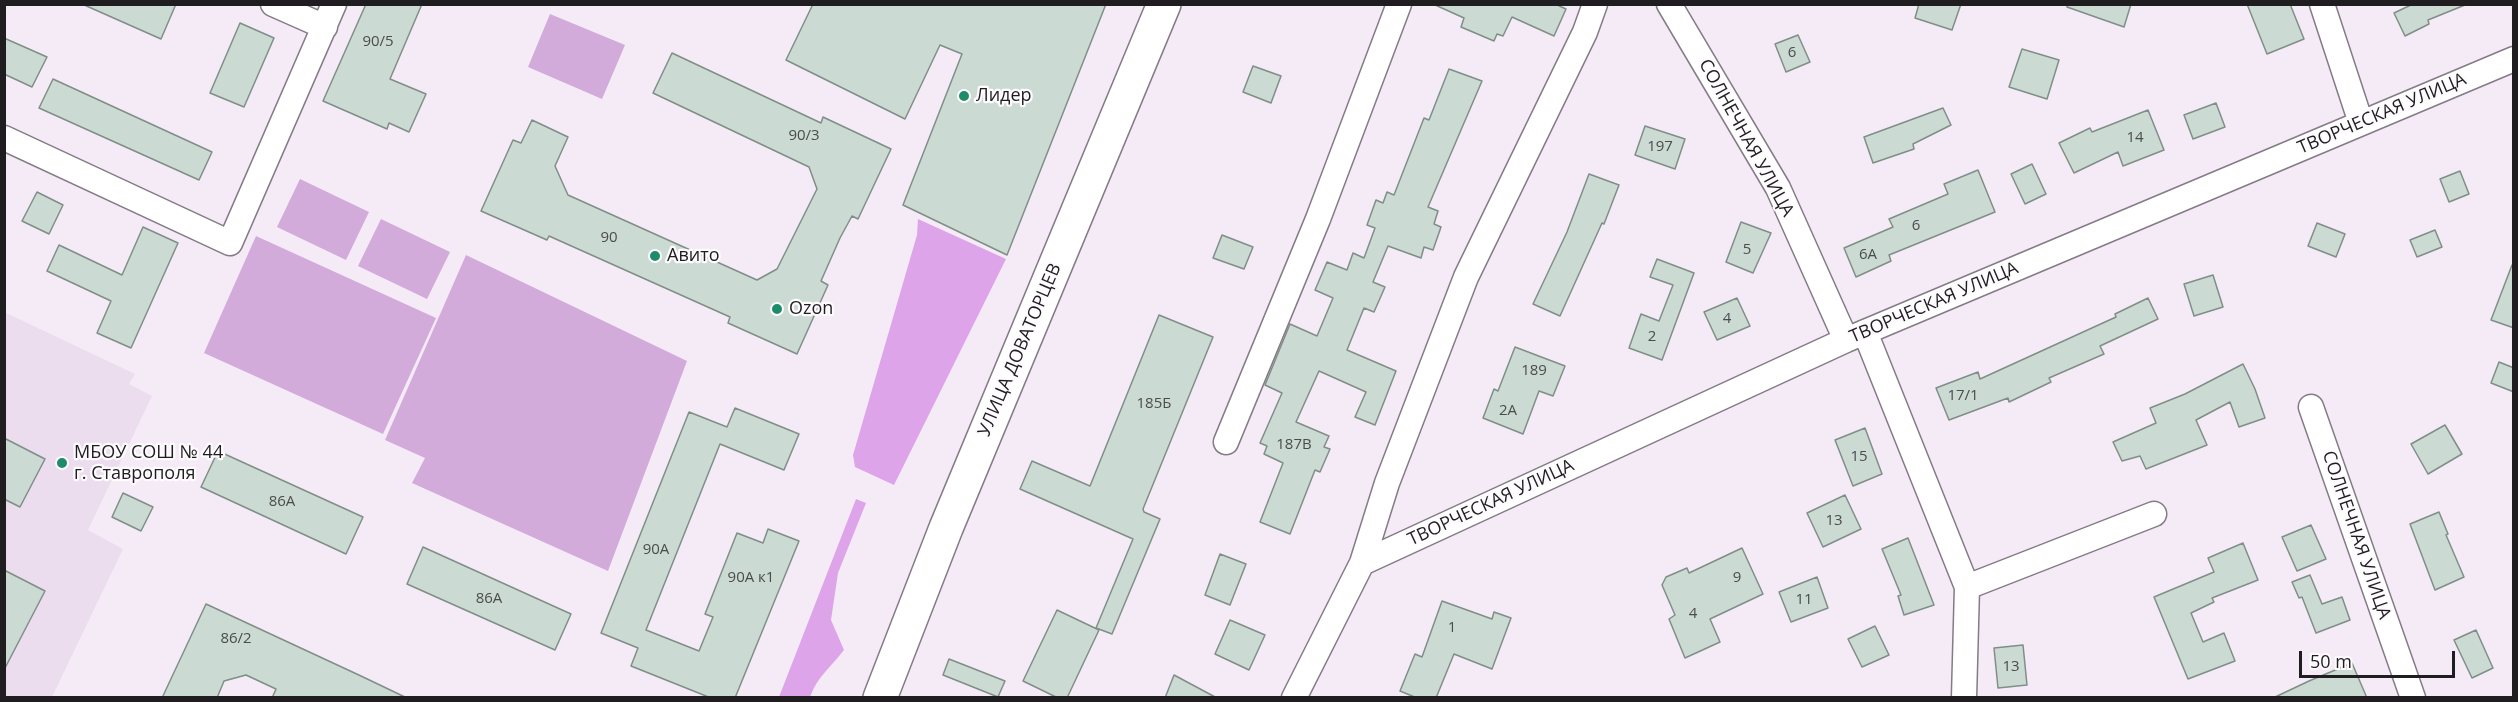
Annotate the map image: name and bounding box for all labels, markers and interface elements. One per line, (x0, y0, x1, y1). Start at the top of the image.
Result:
house number: 90/5 (362, 33, 394, 51)
house number: 6 (1788, 44, 1796, 62)
street label: СОЛНЕЧНАЯ УЛИЦА (1694, 56, 1798, 220)
street label: ТВОРЧЕСКАЯ УЛИЦА (2295, 69, 2469, 159)
place label: Лидер (976, 85, 1032, 107)
marker: Лидер (957, 89, 971, 103)
house number: 90/3 (788, 127, 820, 145)
house number: 14 (2126, 129, 2144, 147)
house number: 197 (1647, 138, 1673, 156)
house number: 6 (1912, 217, 1920, 235)
house number: 90 (600, 229, 618, 247)
house number: 5 (1743, 241, 1751, 259)
place label: Авито (667, 245, 719, 267)
house number: 6А (1859, 246, 1877, 264)
marker: Авито (648, 249, 662, 263)
street label: ТВОРЧЕСКАЯ УЛИЦА (1847, 258, 2021, 348)
street label: УЛИЦА ДОВАТОРЦЕВ (974, 260, 1066, 440)
place label: Ozon (789, 298, 833, 320)
marker: Ozon (770, 302, 784, 316)
house number: 4 (1723, 310, 1731, 328)
house number: 2 (1648, 328, 1656, 346)
house number: 189 (1521, 362, 1547, 380)
house number: 17/1 (1947, 387, 1979, 405)
house number: 185Б (1137, 395, 1171, 413)
house number: 2А (1499, 402, 1517, 420)
house number: 187В (1276, 436, 1312, 454)
place label: МБОУ СОШ № 44 г. Ставрополя (74, 442, 223, 484)
house number: 15 (1850, 448, 1868, 466)
street label: СОЛНЕЧНАЯ УЛИЦА (2317, 448, 2395, 622)
street label: ТВОРЧЕСКАЯ УЛИЦА (1405, 455, 1577, 551)
marker: МБОУ СОШ № 44 г. Ставрополя (55, 456, 69, 470)
house number: 86А (269, 493, 295, 511)
house number: 13 (1825, 512, 1843, 530)
house number: 90А (643, 541, 669, 559)
house number: 90А к1 (728, 569, 774, 587)
house number: 9 (1733, 569, 1741, 587)
house number: 86А (476, 590, 502, 608)
house number: 11 (1795, 591, 1813, 609)
house number: 4 (1689, 605, 1697, 623)
house number: 1 (1448, 619, 1456, 637)
house number: 86/2 (220, 630, 252, 648)
scale bar (2302, 639, 2458, 677)
text: 50 m (2310, 649, 2352, 673)
house number: 13 (2002, 658, 2020, 676)

